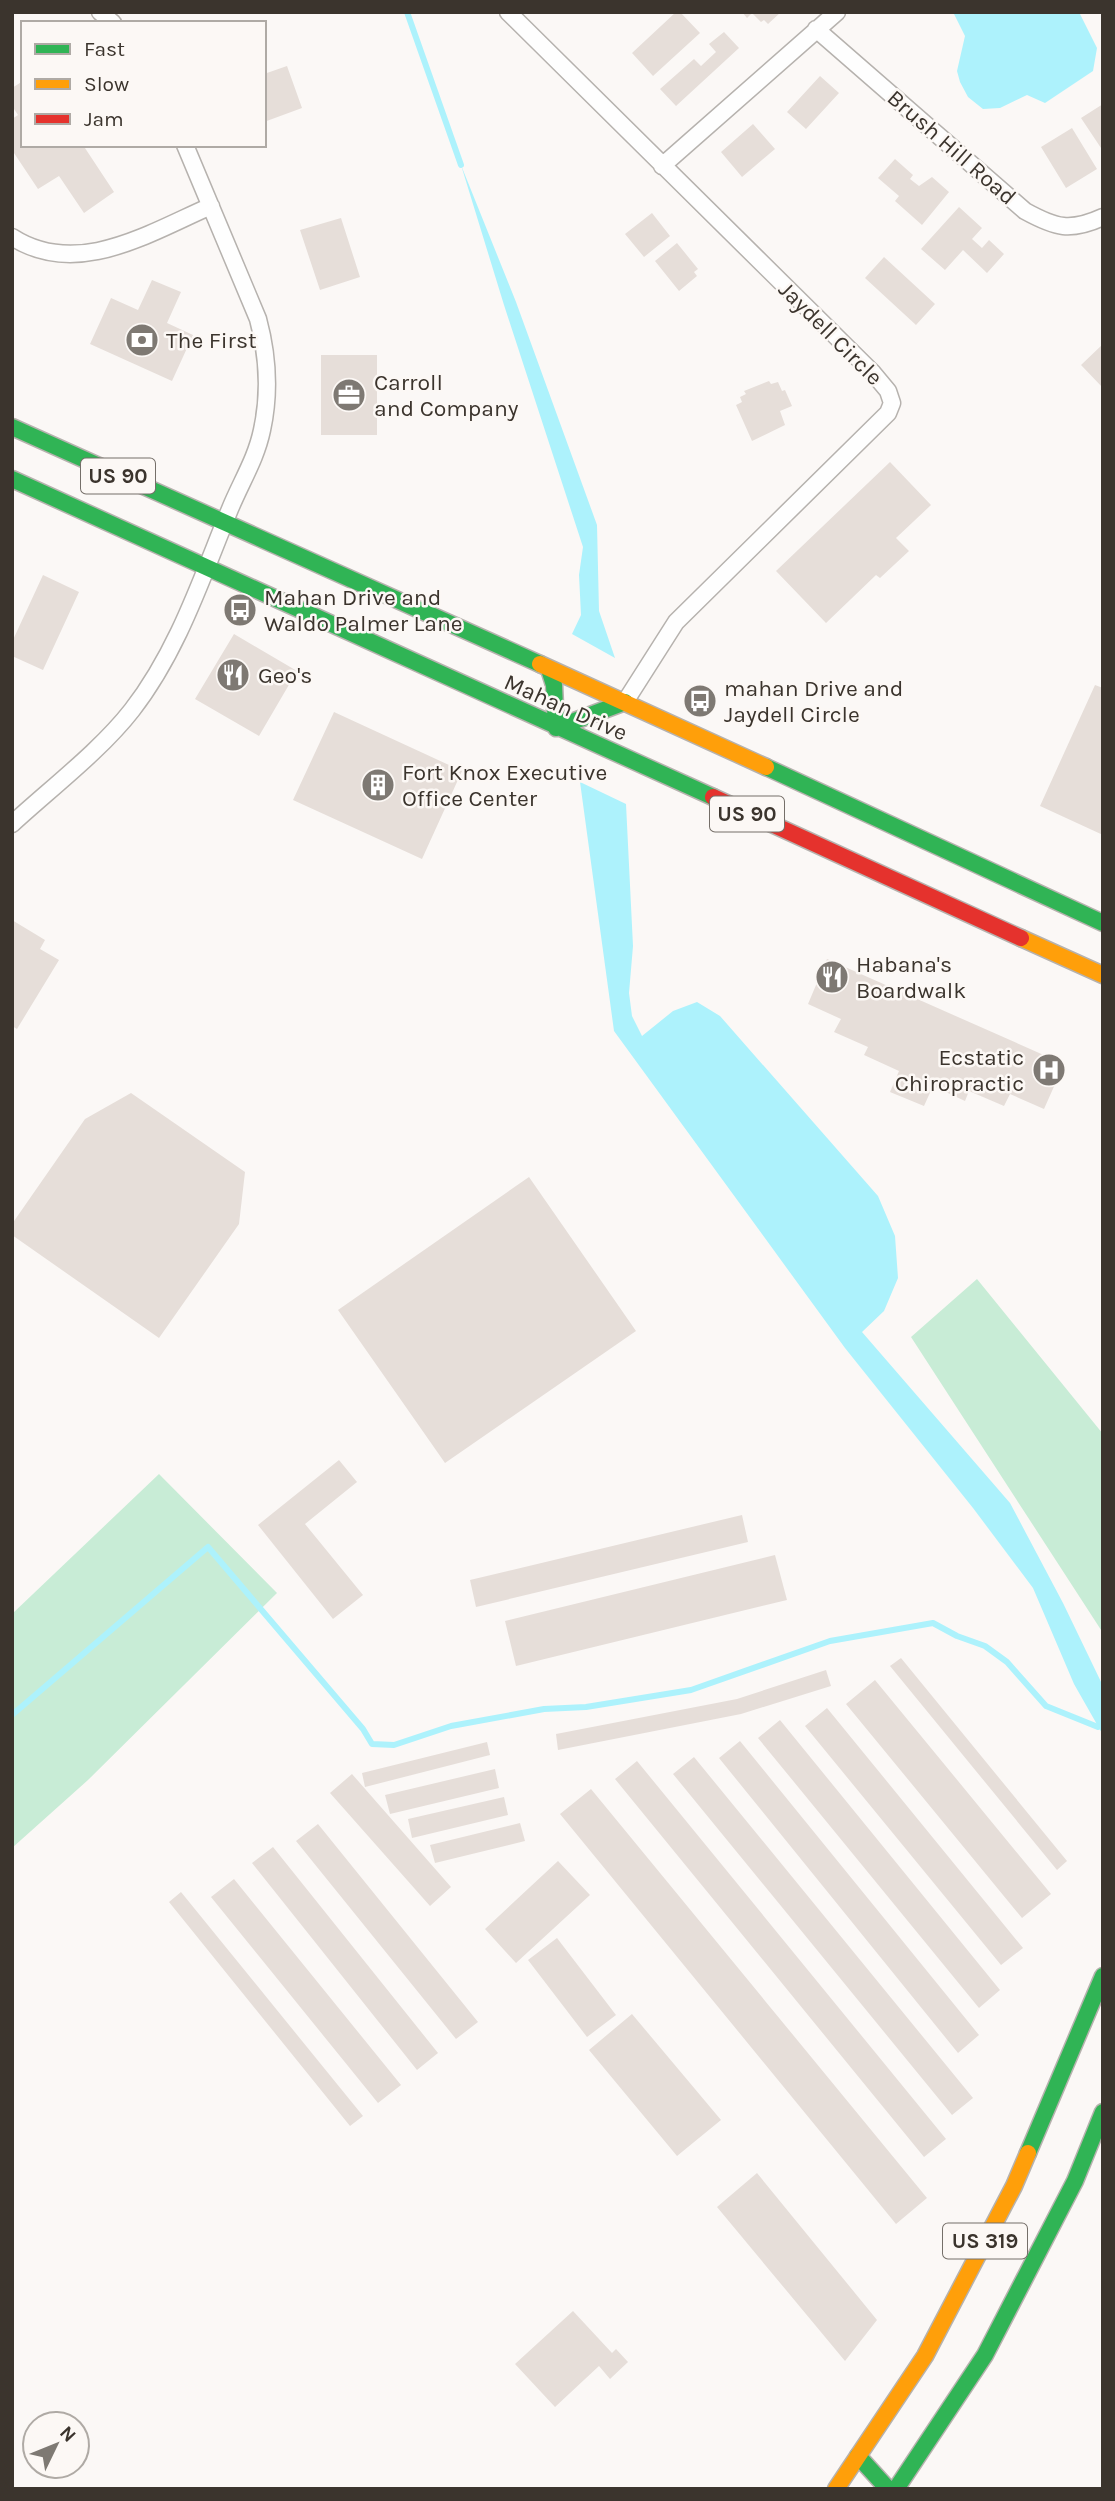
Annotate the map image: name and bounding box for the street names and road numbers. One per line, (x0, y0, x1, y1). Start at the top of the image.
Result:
street label: Brush Hill Road (882, 84, 1021, 211)
street label: Jaydell Circle (773, 276, 888, 391)
road number: US 90 (81, 458, 155, 494)
street label: Mahan Drive (500, 668, 631, 747)
road number: US 90 (710, 796, 784, 832)
road number: US 319 (943, 2224, 1027, 2258)

